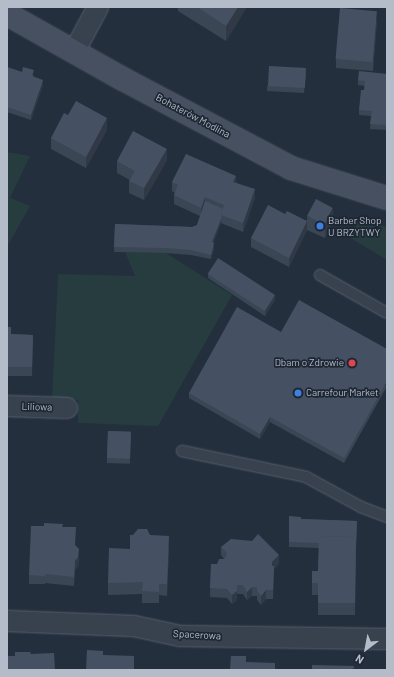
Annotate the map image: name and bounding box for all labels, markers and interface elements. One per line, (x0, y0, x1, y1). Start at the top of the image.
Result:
street label: Bohaterów Modlina (154, 91, 232, 141)
place label: Barber Shop U BRZYTWY (328, 214, 381, 238)
marker: Barber Shop U BRZYTWY (315, 221, 325, 231)
place label: Dbam o Zdrowie (275, 357, 344, 369)
marker: Dbam o Zdrowie (347, 358, 357, 368)
place label: Carrefour Market (306, 387, 379, 399)
marker: Carrefour Market (293, 388, 303, 398)
street label: Liliowa (22, 400, 52, 414)
street label: Spacerowa (173, 628, 221, 642)
north arrow (346, 629, 386, 669)
text: N (353, 652, 366, 667)

